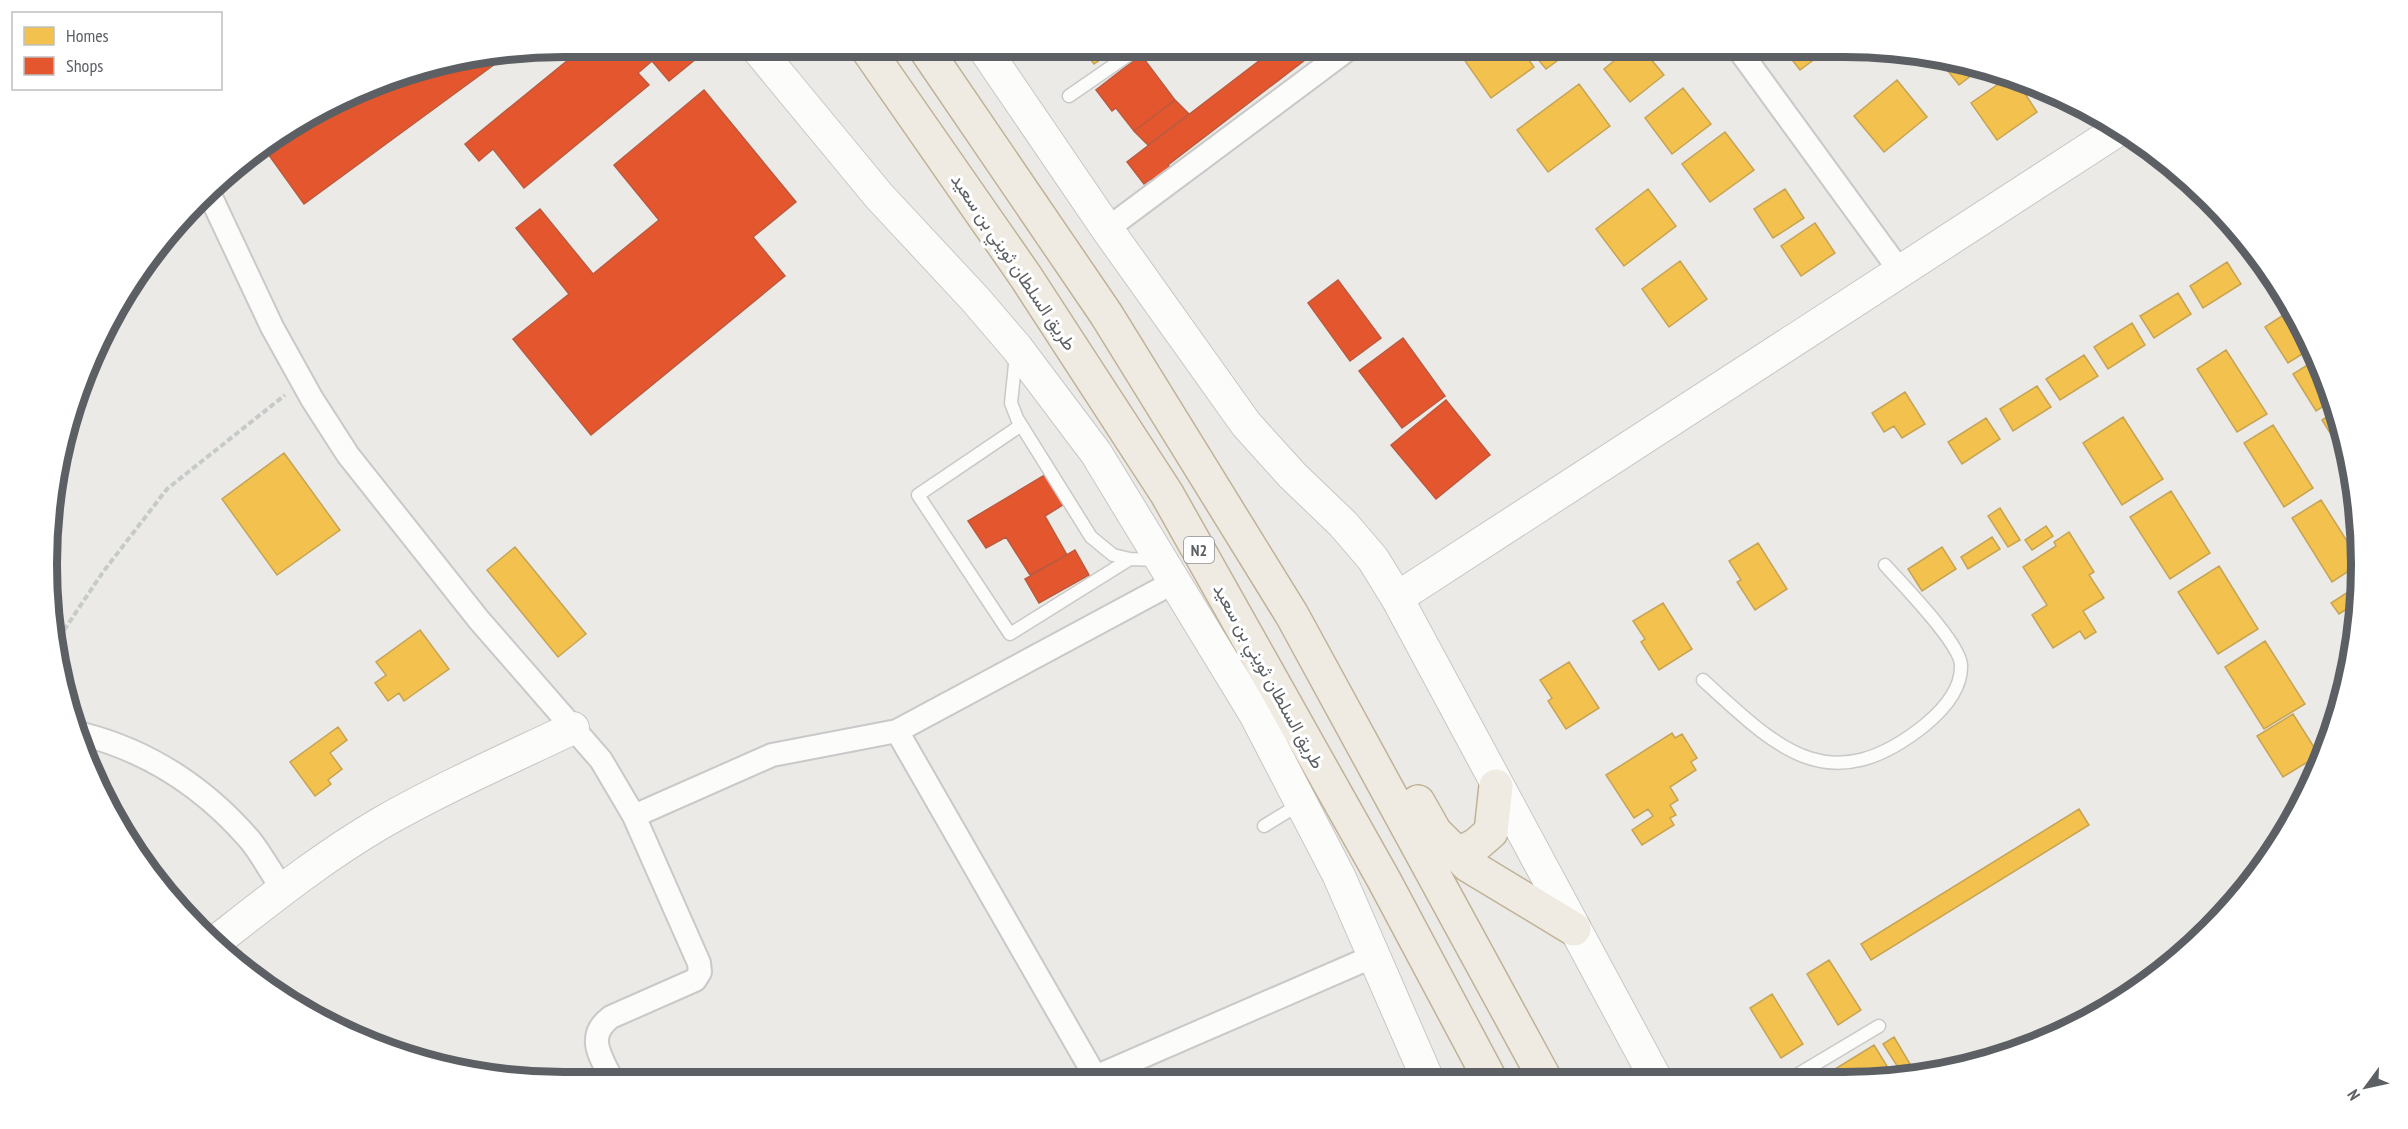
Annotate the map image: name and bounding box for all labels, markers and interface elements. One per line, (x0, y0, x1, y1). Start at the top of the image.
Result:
legend (12, 12, 222, 90)
text: Homes (66, 24, 109, 47)
text: Shops (66, 54, 103, 77)
street label: طريق السلطان ثويني بن سعيد (943, 169, 1082, 357)
road number: N2 (1184, 537, 1214, 563)
street label: طريق السلطان ثويني بن سعيد (1205, 579, 1330, 775)
north arrow (2336, 1057, 2396, 1117)
text: N (2343, 1086, 2364, 1104)

